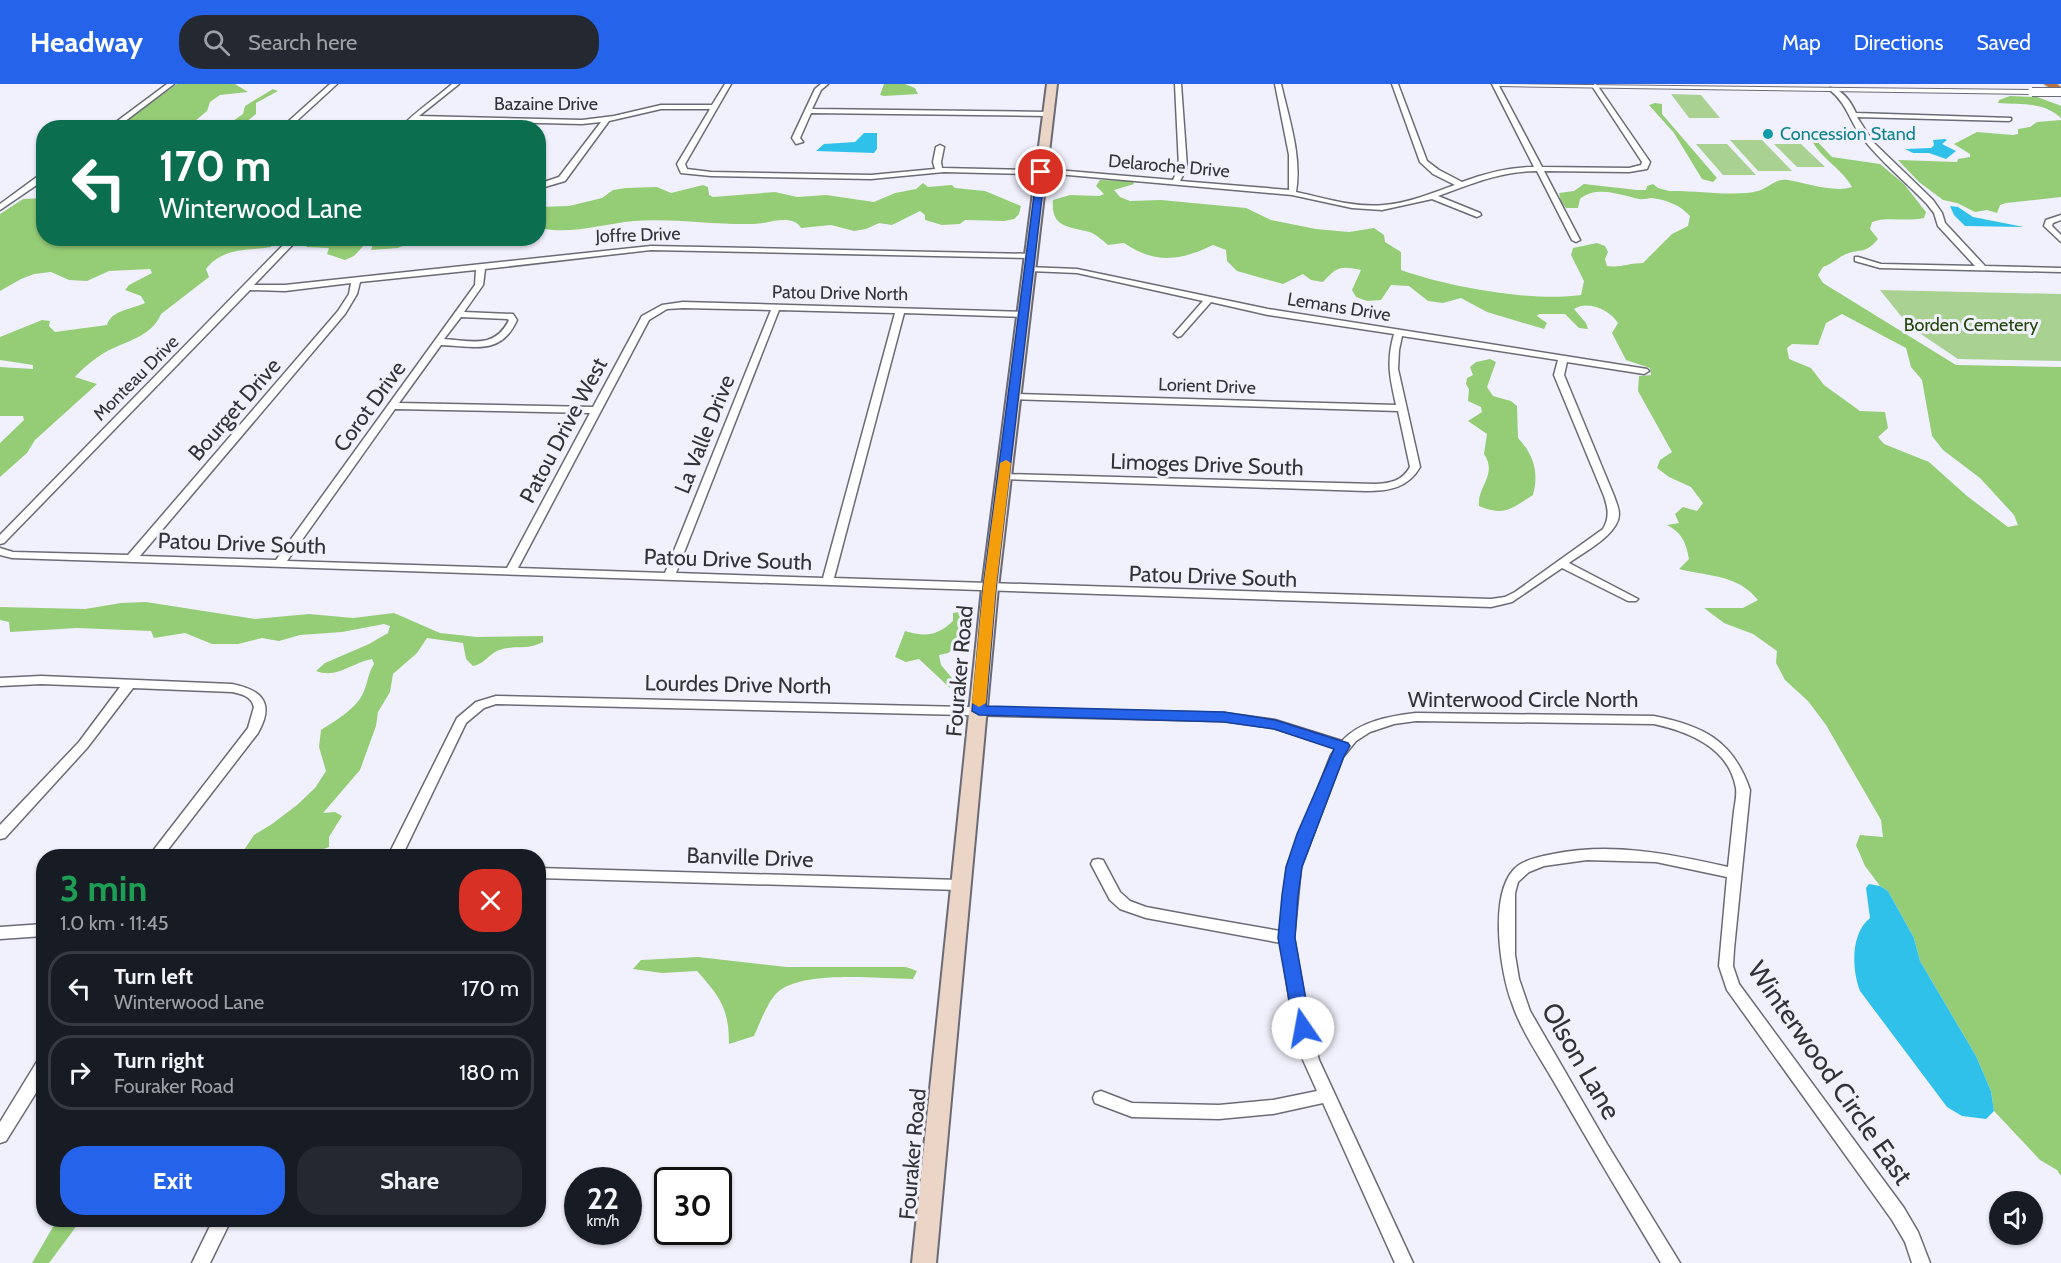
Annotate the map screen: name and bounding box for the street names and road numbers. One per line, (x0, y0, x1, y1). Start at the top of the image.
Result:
street label: Bazaine Drive (494, 93, 598, 115)
street label: Delaroche Drive (1107, 150, 1231, 182)
street label: Joffre Drive (594, 223, 681, 248)
street label: Patou Drive North (772, 281, 908, 305)
street label: Lemans Drive (1286, 288, 1392, 326)
street label: Monteau Drive (89, 331, 183, 425)
street label: Bourget Drive (182, 352, 286, 466)
street label: Patou Drive West (514, 353, 613, 507)
street label: Corot Drive (327, 356, 411, 457)
street label: La Valle Drive (668, 371, 740, 497)
street label: Lorient Drive (1158, 373, 1256, 399)
street label: Limoges Drive South (1110, 448, 1304, 481)
street label: Patou Drive South (157, 527, 327, 560)
street label: Patou Drive South (643, 543, 813, 576)
street label: Patou Drive South (1128, 560, 1298, 593)
street label: Fouraker Road (940, 604, 979, 738)
street label: Lourdes Drive North (645, 669, 831, 700)
street label: Winterwood Circle North (1408, 686, 1638, 713)
street label: Banville Drive (686, 842, 814, 873)
street label: Winterwood Circle East (1741, 954, 1920, 1191)
street label: Olson Lane (1535, 996, 1628, 1125)
street label: Fouraker Road (893, 1087, 932, 1221)

